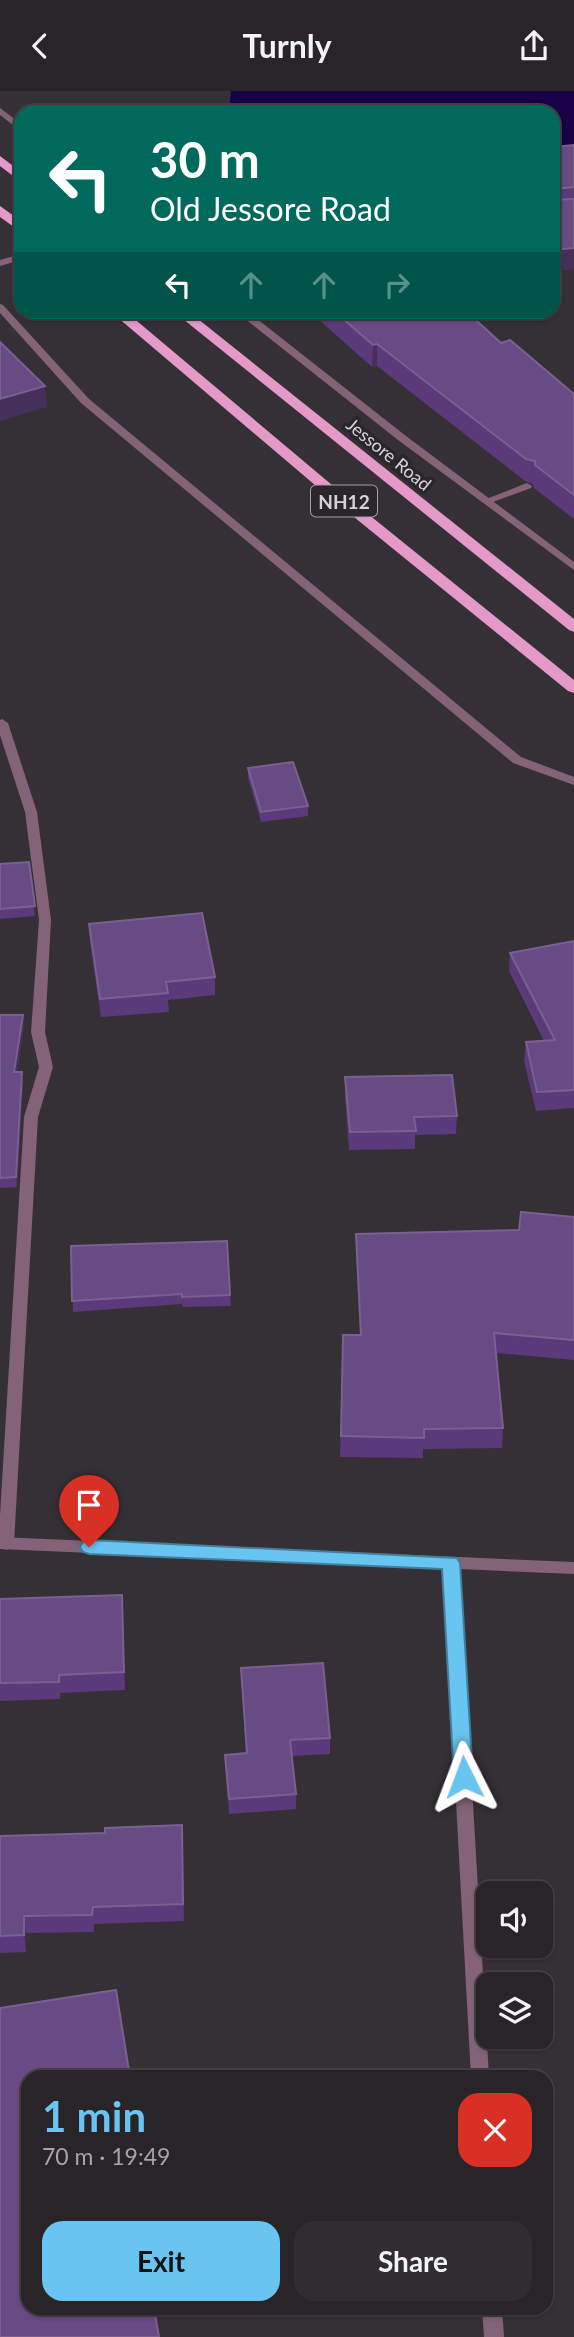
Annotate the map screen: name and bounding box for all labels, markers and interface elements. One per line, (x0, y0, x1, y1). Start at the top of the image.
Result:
text: Turnly (242, 26, 332, 65)
icon: back (21, 27, 59, 65)
icon: share (515, 27, 553, 65)
text: 30 m (150, 130, 260, 188)
icon: left (35, 133, 126, 224)
text: Old Jessore Road (150, 189, 391, 228)
icon: left (159, 266, 197, 304)
icon: ahead (232, 266, 270, 304)
icon: ahead (305, 266, 343, 304)
icon: right (378, 266, 416, 304)
street label: Jessore Road (342, 413, 436, 495)
road number: NH12 (311, 485, 377, 517)
pin (59, 1475, 119, 1547)
icon: arrive (70, 1486, 108, 1524)
position arrow (427, 1740, 501, 1814)
map controls (476, 1881, 553, 2049)
button: sound (476, 1881, 553, 1958)
button: layers (476, 1972, 553, 2049)
text: 1 min (42, 2091, 146, 2141)
button: close (458, 2093, 532, 2167)
text: 70 m · 19:49 (42, 2142, 170, 2170)
button: Exit (42, 2221, 280, 2301)
button: Share (294, 2221, 532, 2301)

